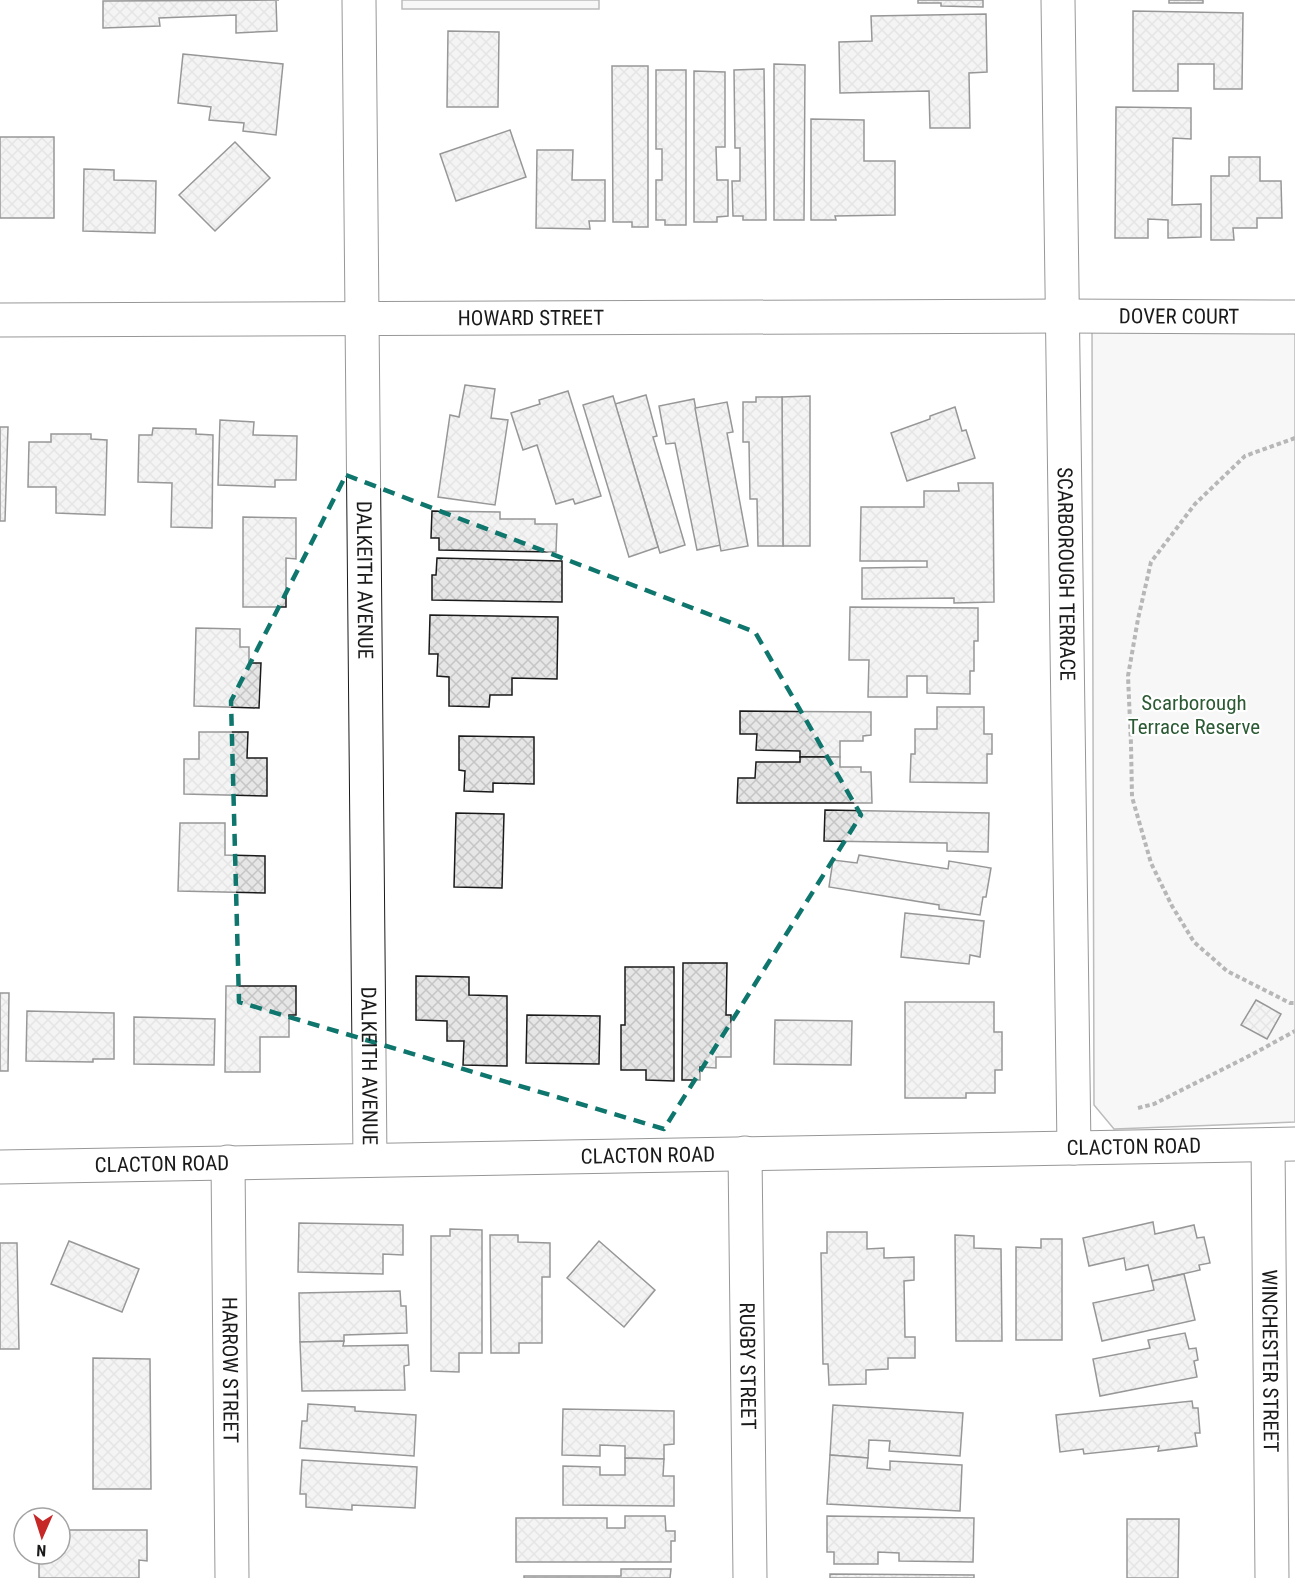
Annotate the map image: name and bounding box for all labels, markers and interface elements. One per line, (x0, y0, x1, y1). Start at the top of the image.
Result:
street label: DOVER COURT (1119, 304, 1239, 329)
street label: HOWARD STREET (458, 306, 604, 330)
street label: SCARBOROUGH TERRACE (1053, 467, 1079, 681)
street label: DALKEITH AVENUE (352, 501, 377, 659)
park label: Scarborough Terrace Reserve (1128, 691, 1260, 739)
street label: DALKEITH AVENUE (356, 987, 382, 1145)
street label: CLACTON ROAD (1066, 1134, 1201, 1160)
street label: CLACTON ROAD (580, 1142, 715, 1169)
street label: CLACTON ROAD (95, 1151, 229, 1177)
street label: WINCHESTER STREET (1257, 1269, 1283, 1453)
street label: HARROW STREET (217, 1297, 243, 1443)
street label: RUGBY STREET (735, 1302, 760, 1430)
north arrow (12, 1506, 72, 1566)
text: N (36, 1541, 47, 1560)

